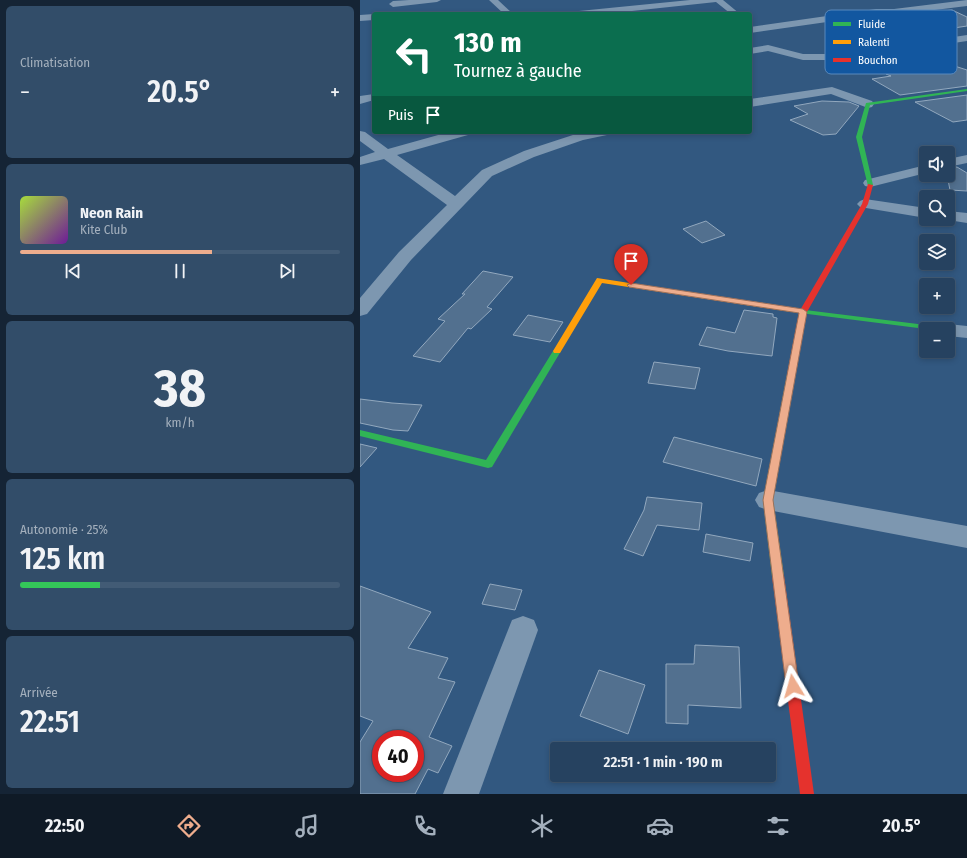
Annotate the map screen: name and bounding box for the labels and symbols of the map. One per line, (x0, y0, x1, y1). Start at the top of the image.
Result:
legend (825, 10, 957, 74)
text: Fluide (858, 18, 885, 31)
text: Ralenti (858, 36, 890, 49)
text: Bouchon (858, 54, 898, 67)
pin (614, 244, 648, 285)
position arrow (772, 665, 814, 707)
speed limit sign: 40 (372, 730, 424, 782)

